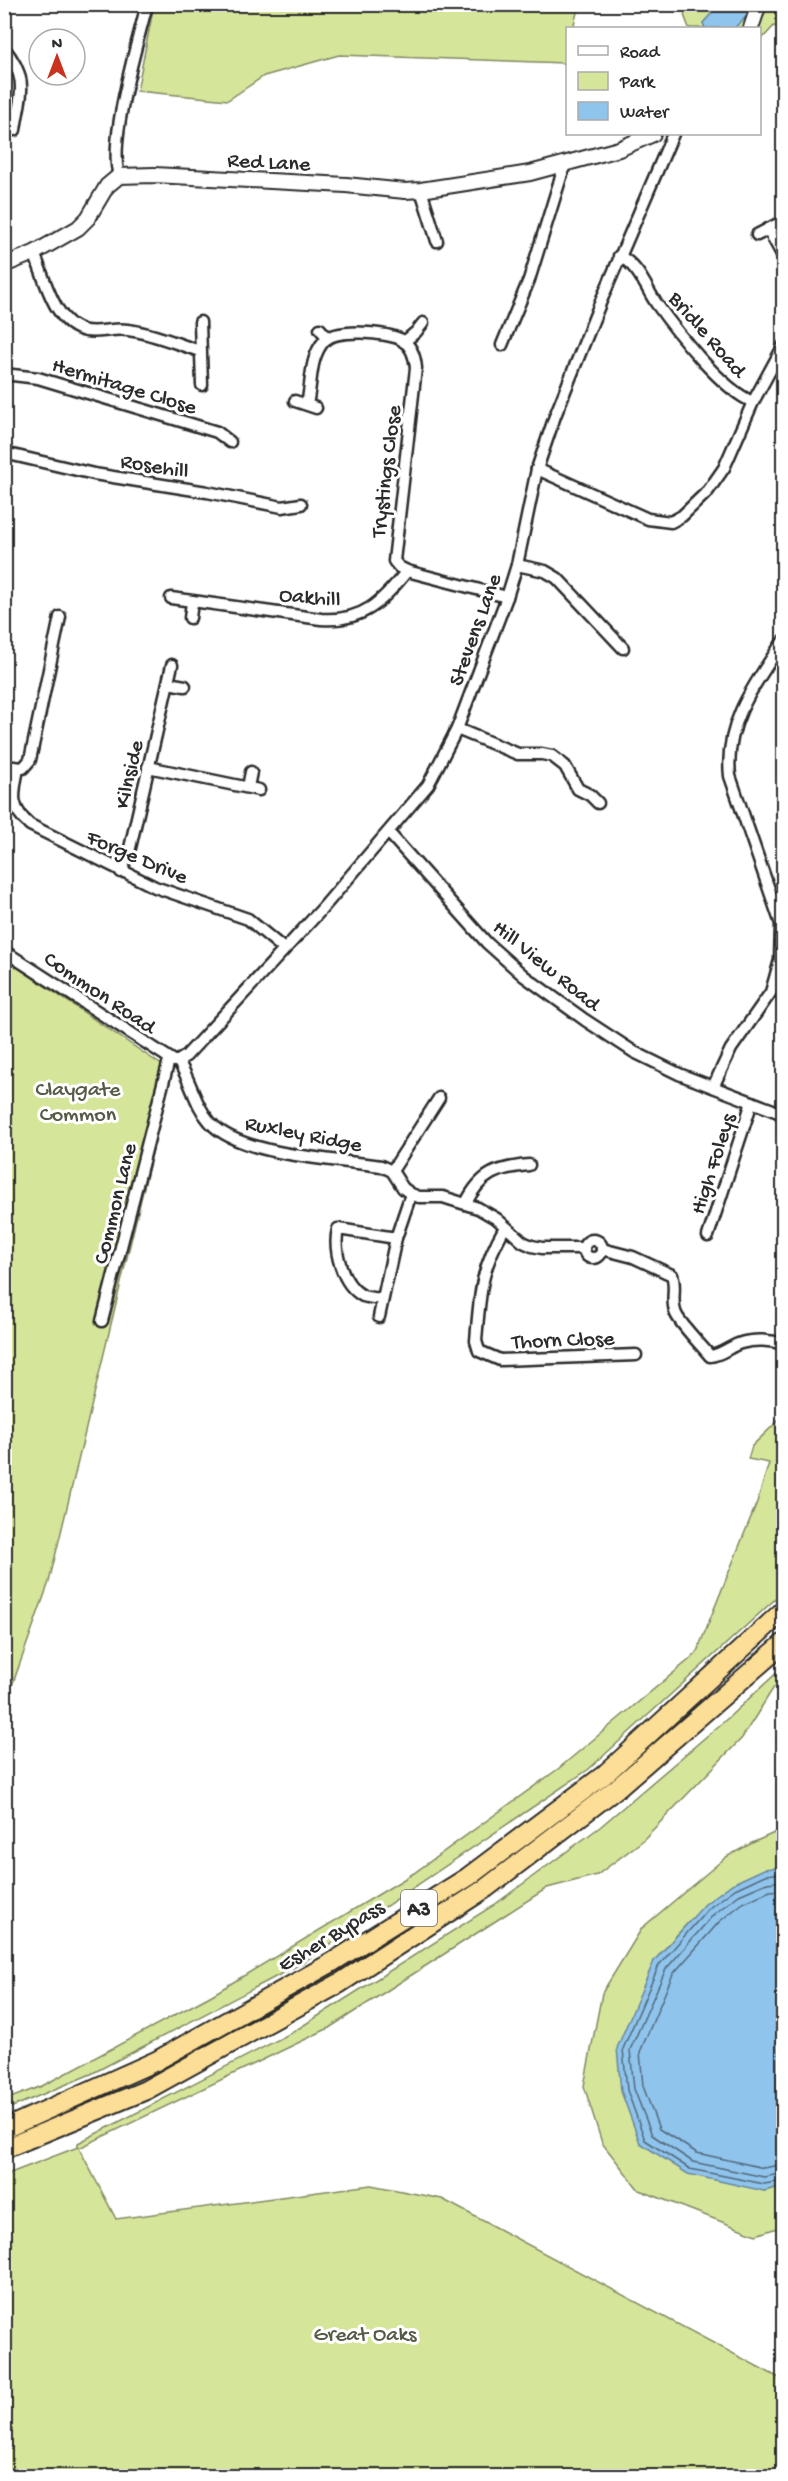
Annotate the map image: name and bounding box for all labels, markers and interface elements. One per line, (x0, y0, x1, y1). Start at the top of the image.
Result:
north arrow (27, 27, 87, 87)
legend (566, 27, 761, 135)
text: N (52, 36, 63, 55)
text: Road (620, 43, 661, 64)
text: Park (619, 73, 656, 94)
text: Water (620, 103, 670, 124)
street label: Red Lane (227, 149, 312, 179)
street label: Bridle Road (661, 286, 752, 386)
street label: Hermitage Close (48, 353, 200, 422)
street label: Trystings Close (367, 403, 409, 541)
street label: Rosehill (118, 450, 190, 486)
street label: Stevens Lane (444, 570, 509, 690)
street label: Oakhill (278, 583, 342, 615)
street label: Kilnside (110, 738, 152, 812)
street label: Forge Drive (81, 825, 192, 892)
street label: Hill View Road (486, 916, 606, 1020)
street label: Common Road (38, 947, 162, 1043)
park label: Claygate Common (36, 1078, 121, 1129)
street label: High Foleys (686, 1110, 744, 1218)
street label: Ruxley Ridge (242, 1112, 365, 1160)
street label: Common Lane (89, 1140, 145, 1267)
street label: Thorn Close (509, 1327, 616, 1357)
road number: A3 (401, 1890, 437, 1926)
street label: Esher Bypass (274, 1895, 391, 1979)
park label: Great Oaks (314, 2323, 417, 2349)

